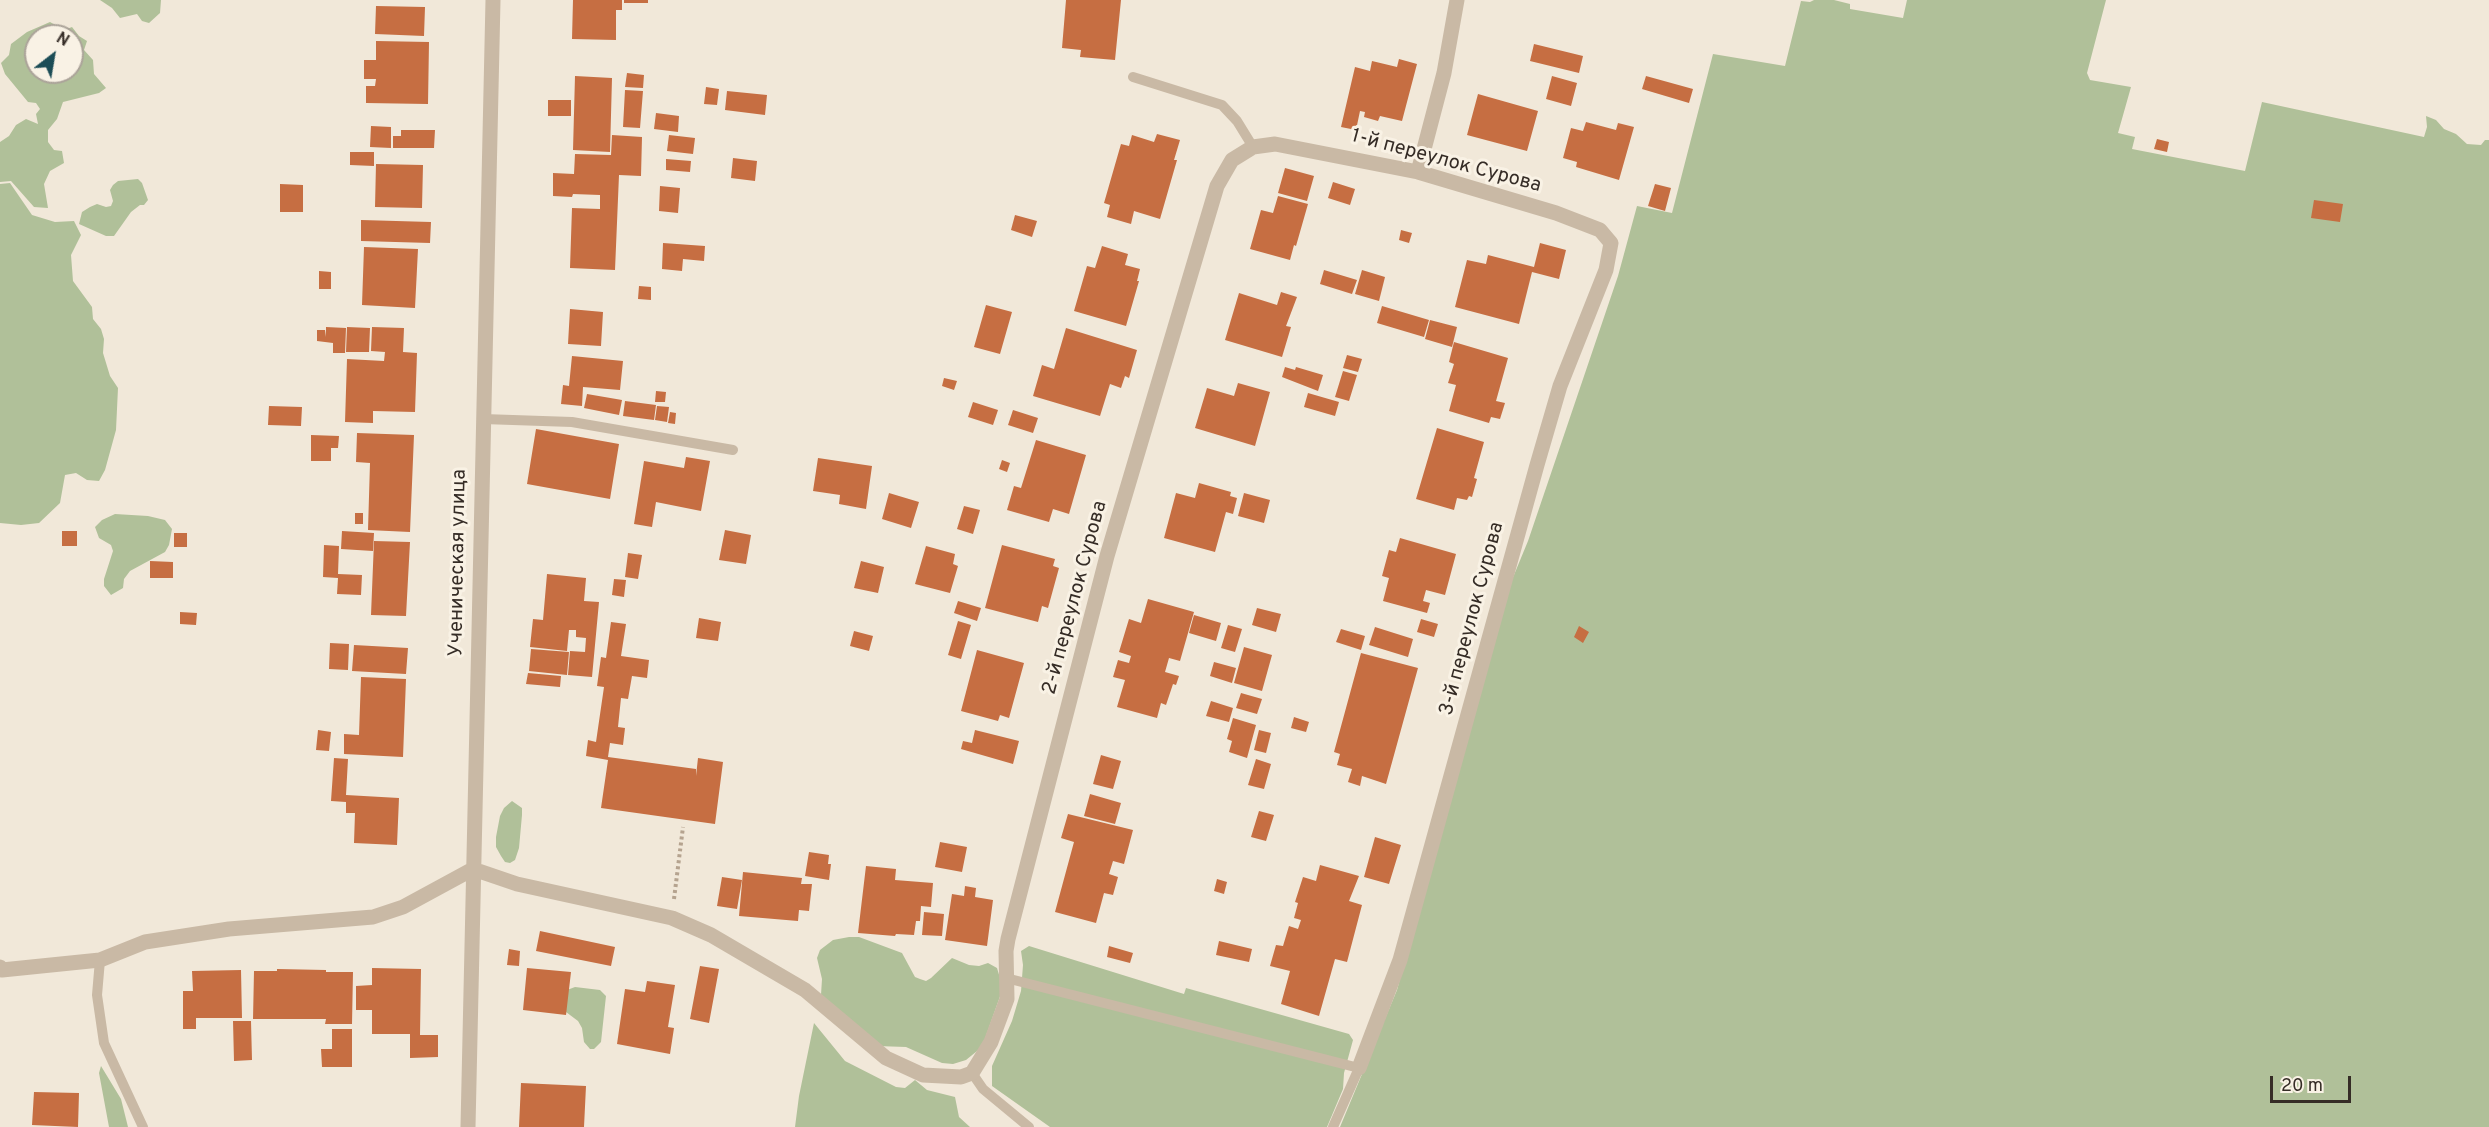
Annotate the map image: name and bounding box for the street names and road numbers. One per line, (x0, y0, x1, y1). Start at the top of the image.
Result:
street label: 1-й переулок Сурова (1348, 125, 1544, 199)
street label: Ученическая улица (445, 469, 473, 657)
street label: 2-й переулок Сурова (1039, 499, 1113, 697)
street label: 3-й переулок Сурова (1436, 520, 1510, 718)

